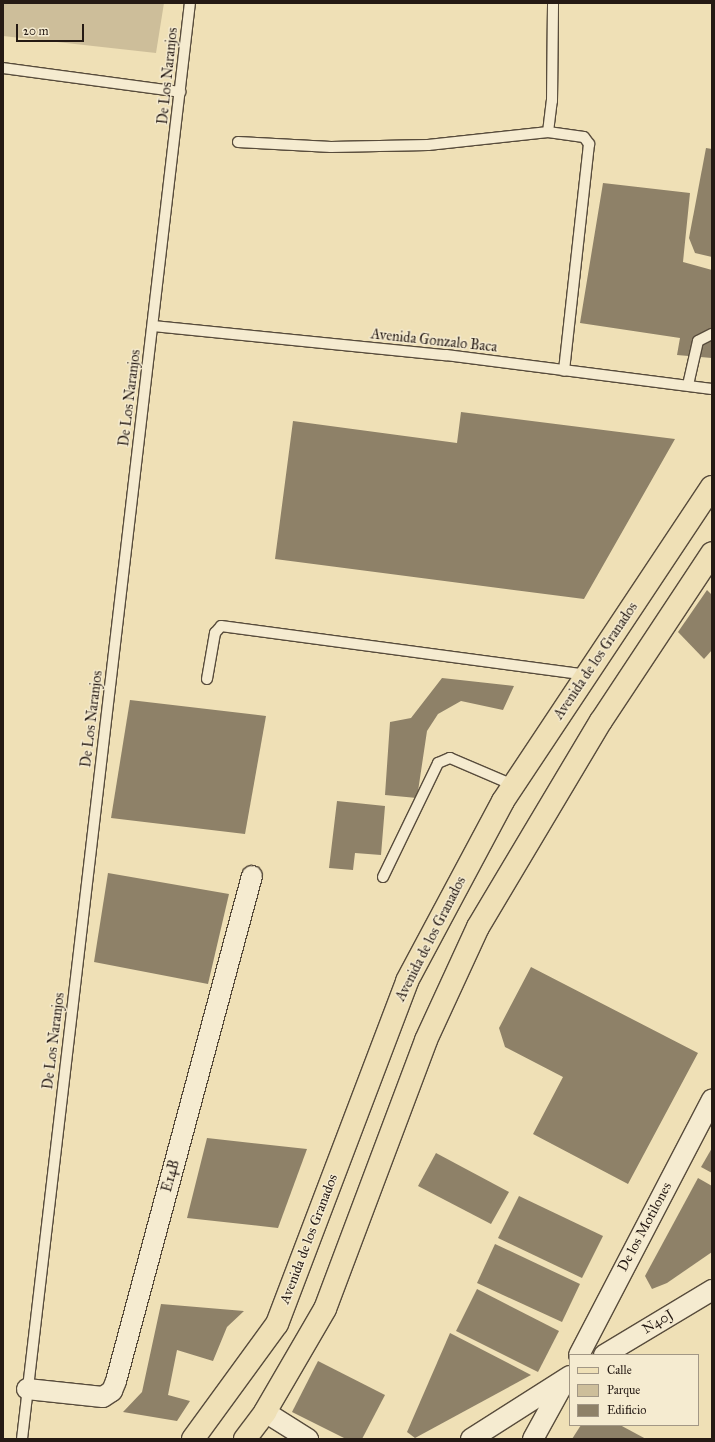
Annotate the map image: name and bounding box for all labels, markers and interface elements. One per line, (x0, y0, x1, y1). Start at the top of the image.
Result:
scale bar (18, 16, 86, 42)
text: 20 m (23, 24, 49, 38)
street label: De Los Naranjos (155, 27, 181, 125)
street label: Avenida Gonzalo Baca (370, 326, 498, 356)
street label: De Los Naranjos (116, 349, 144, 447)
street label: Avenida de los Granados (551, 599, 641, 723)
street label: De Los Naranjos (78, 670, 106, 768)
street label: Avenida de los Granados (392, 874, 470, 1004)
street label: De Los Naranjos (40, 992, 68, 1090)
street label: E14B (159, 1158, 183, 1194)
street label: Avenida de los Granados (276, 1172, 342, 1306)
street label: De los Motilones (614, 1180, 676, 1274)
street label: N40J (639, 1306, 677, 1338)
legend (569, 1354, 699, 1426)
text: Calle (607, 1363, 632, 1377)
text: Parque (607, 1383, 640, 1397)
text: Edificio (607, 1403, 646, 1417)

